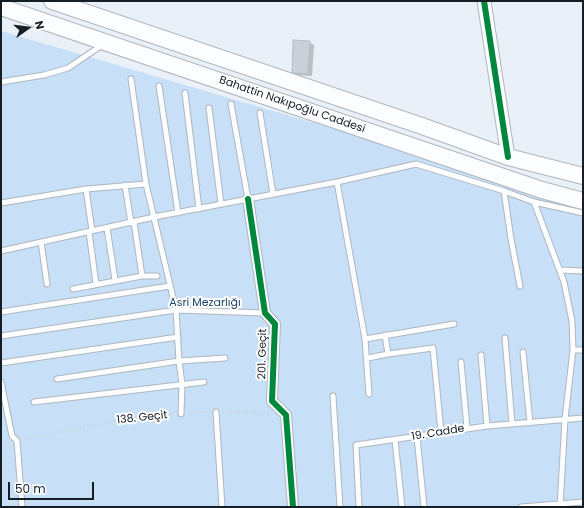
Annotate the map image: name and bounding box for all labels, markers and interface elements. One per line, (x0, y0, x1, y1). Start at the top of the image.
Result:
north arrow (8, 8, 48, 48)
text: N (31, 19, 48, 31)
street label: Bahattin Nakıpoğlu Caddesi (217, 74, 367, 136)
park label: Asri Mezarlığı (169, 296, 241, 310)
street label: 201. Geçit (256, 329, 270, 379)
street label: 138. Geçit (116, 409, 168, 427)
street label: 19. Cadde (411, 422, 465, 444)
scale bar (10, 474, 96, 500)
text: 50 m (15, 480, 46, 497)

